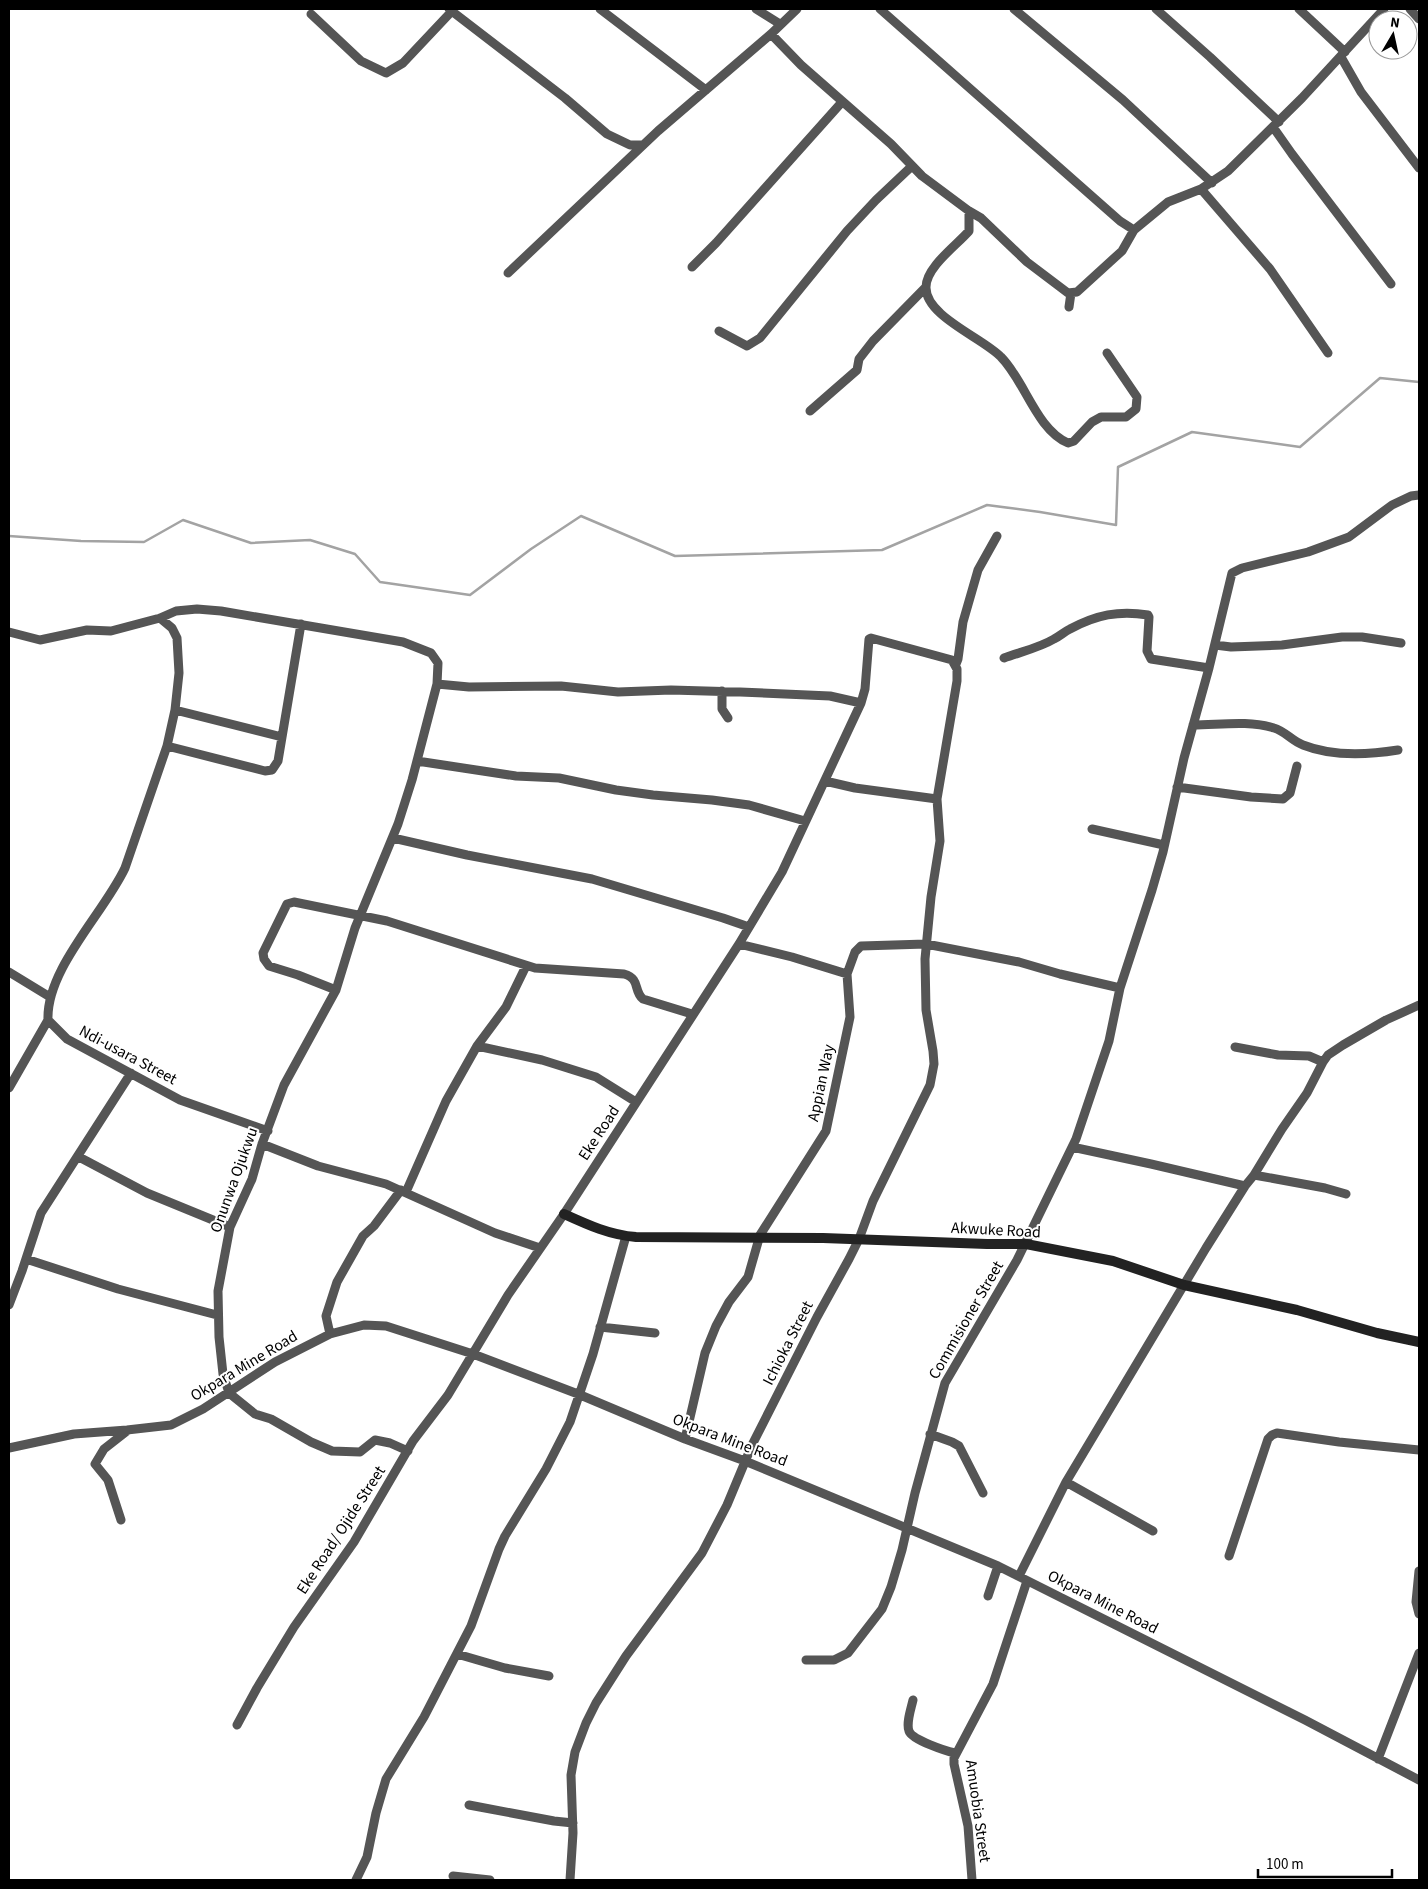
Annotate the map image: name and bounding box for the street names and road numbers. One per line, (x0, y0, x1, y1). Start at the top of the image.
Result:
street label: Ndi-usara Street (75, 1020, 181, 1090)
street label: Appian Way (802, 1042, 840, 1124)
street label: Eke Road (573, 1101, 625, 1165)
street label: Onunwa Ojukwu (205, 1124, 263, 1236)
street label: Akwuke Road (951, 1217, 1041, 1243)
street label: Commisioner Street (923, 1256, 1009, 1383)
street label: Ichioka Street (757, 1297, 819, 1389)
street label: Okpara Mine Road (186, 1325, 302, 1407)
street label: Okpara Mine Road (669, 1408, 791, 1472)
street label: Eke Road/ Ojide Street (291, 1461, 391, 1598)
street label: Okpara Mine Road (1044, 1565, 1162, 1639)
street label: Amuobia Street (960, 1758, 996, 1864)

